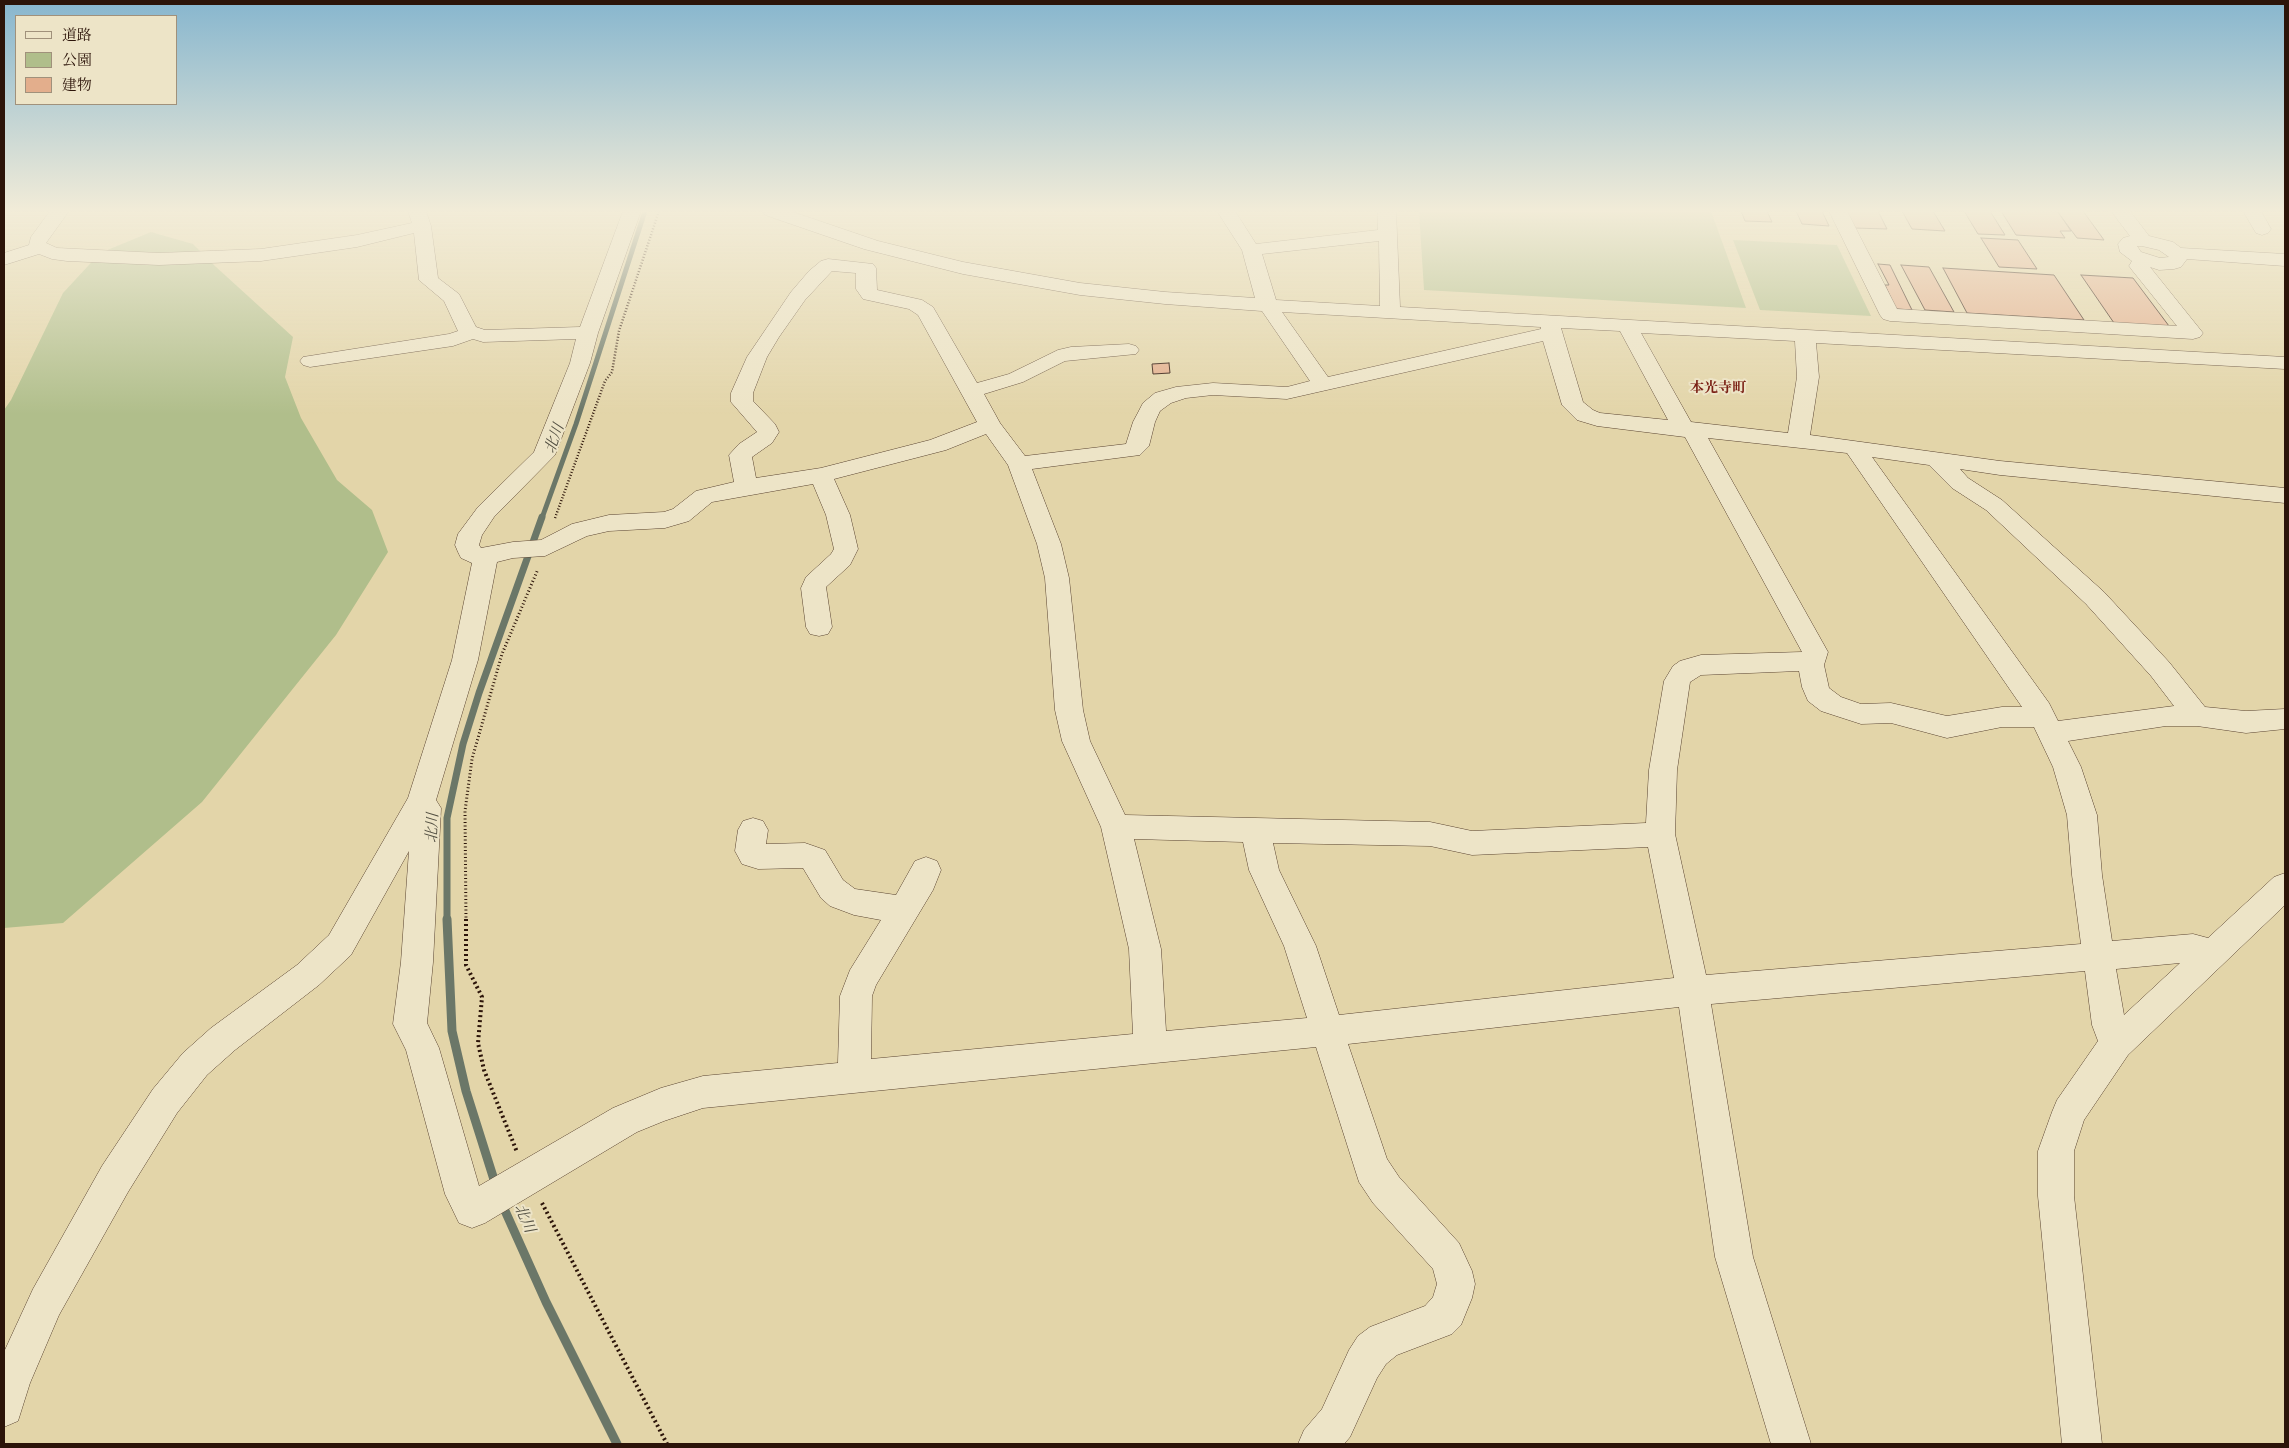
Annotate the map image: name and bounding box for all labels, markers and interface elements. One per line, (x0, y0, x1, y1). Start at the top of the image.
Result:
legend (15, 15, 178, 105)
text: 道路 (62, 26, 92, 47)
text: 公園 (62, 51, 92, 72)
text: 建物 (62, 76, 92, 97)
district label: 本光寺町 (1690, 381, 1746, 397)
water label: 北川 (542, 422, 570, 456)
water label: 北川 (424, 813, 444, 843)
water label: 北川 (509, 1202, 537, 1236)

